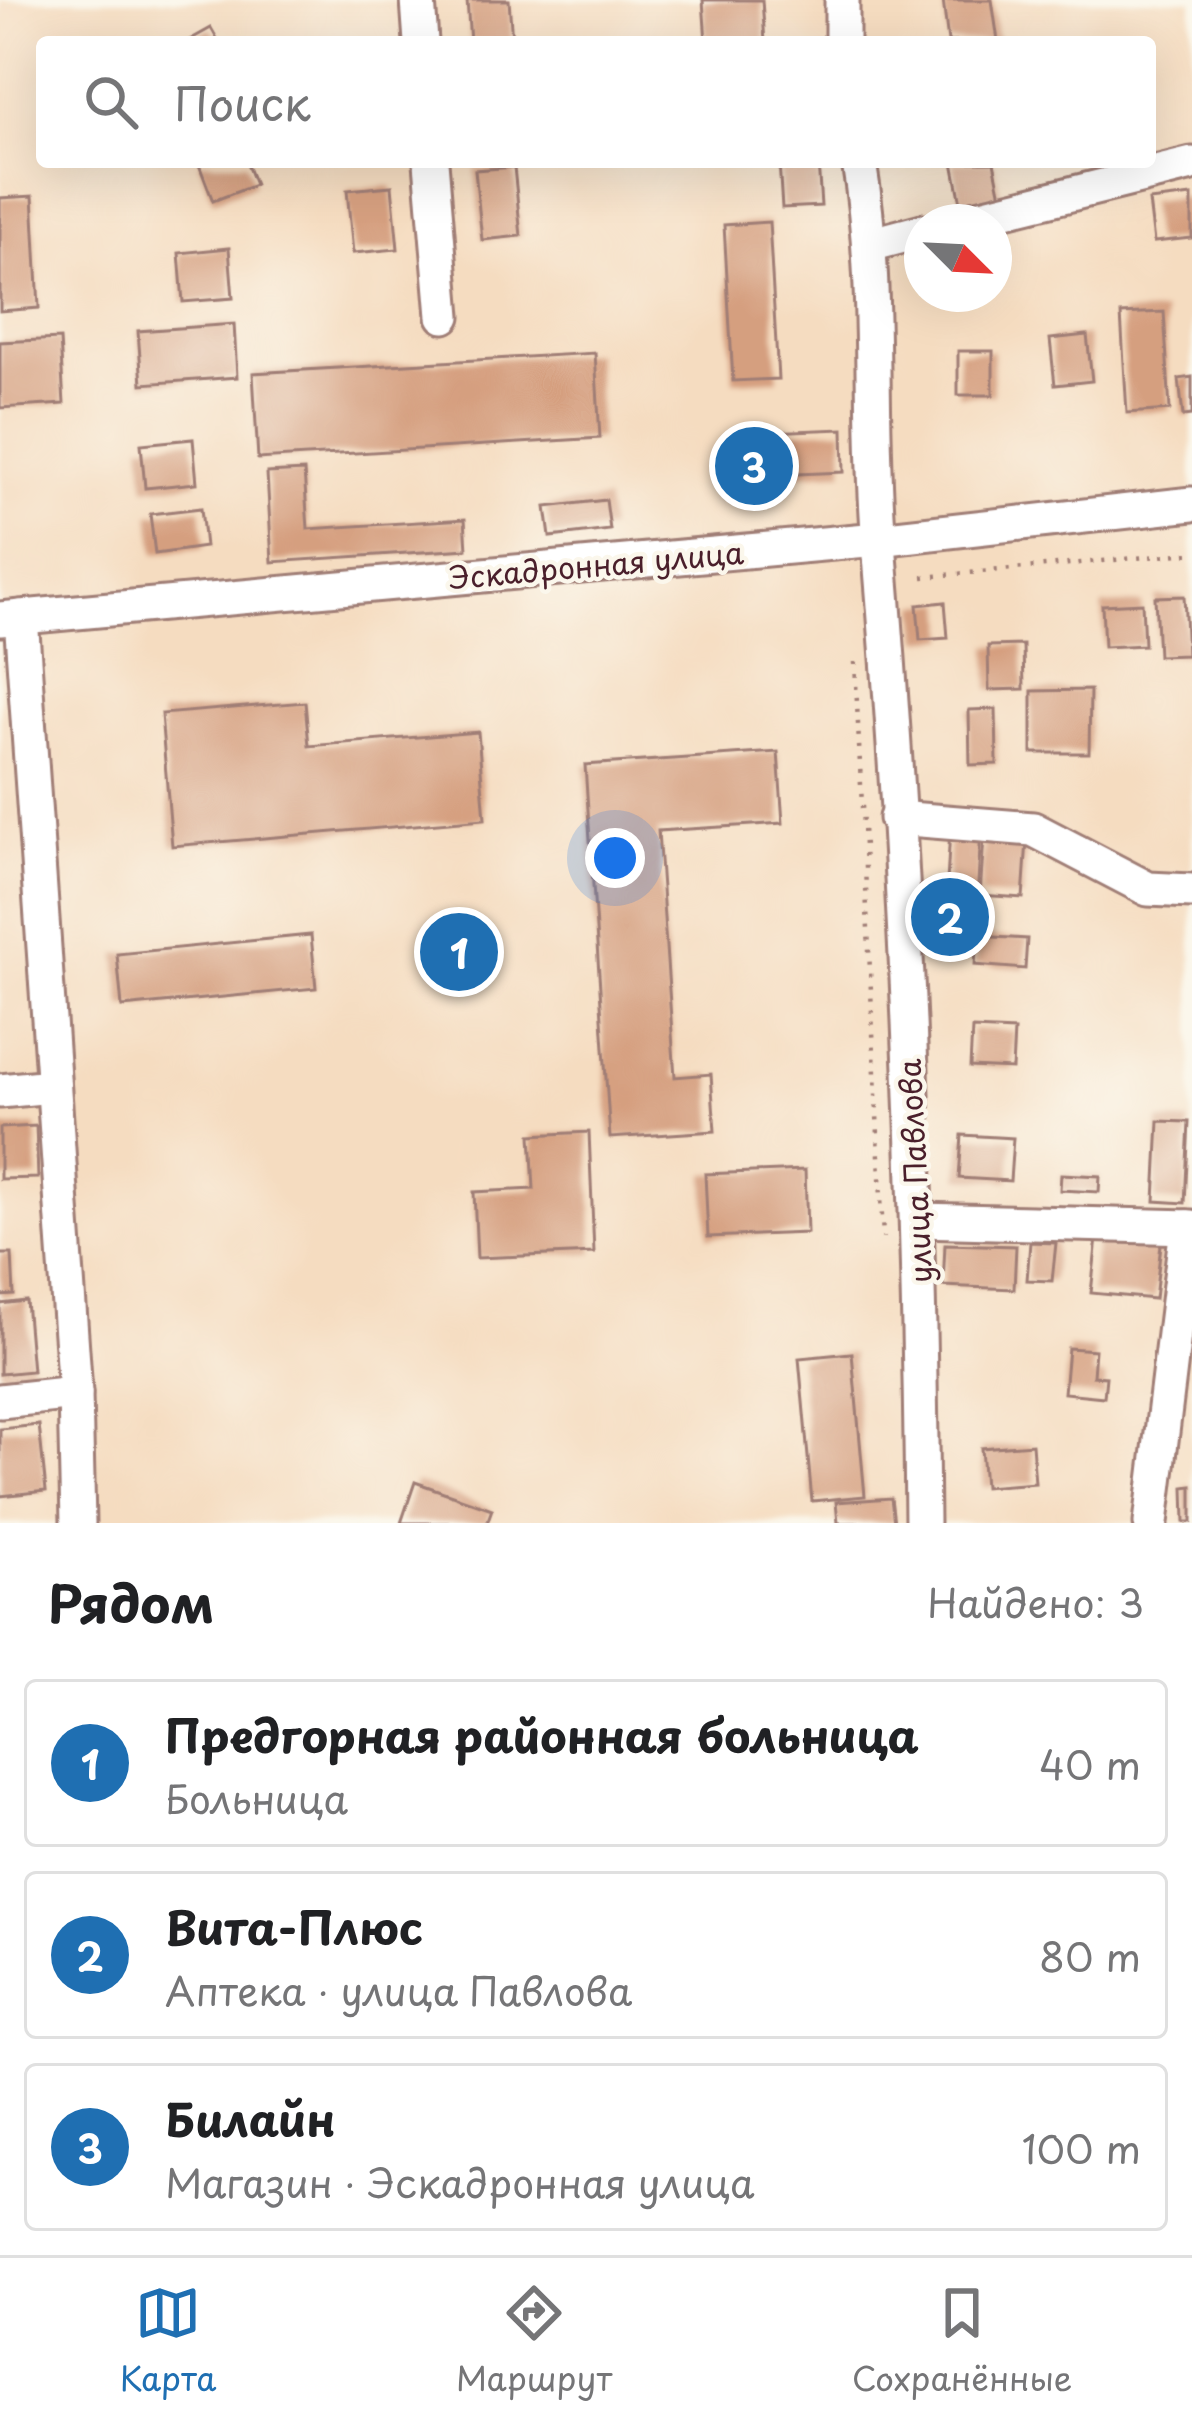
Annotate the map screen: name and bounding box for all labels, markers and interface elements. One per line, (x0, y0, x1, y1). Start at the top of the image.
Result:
search box (36, 36, 1156, 168)
text: Поиск (174, 68, 311, 136)
icon: search (78, 69, 144, 135)
north arrow (904, 204, 1012, 312)
pin: 3 (715, 421, 793, 511)
street label: Эскадронная улица (447, 529, 746, 599)
your location (585, 828, 645, 888)
pin: 2 (911, 872, 989, 962)
pin: 1 (420, 907, 498, 997)
street label: улица Павлова (886, 1057, 942, 1284)
text: Рядом (48, 1563, 214, 1640)
text: Найдено: 3 (927, 1572, 1144, 1631)
text: Предгорная районная больница (165, 1700, 919, 1768)
text: 1 (81, 1734, 99, 1793)
text: 40 m (1039, 1734, 1141, 1793)
text: Больница (165, 1768, 348, 1827)
text: Вита-Плюс (165, 1892, 423, 1960)
text: 2 (76, 1926, 104, 1985)
text: 80 m (1039, 1926, 1141, 1985)
text: Аптека · улица Павлова (165, 1960, 632, 2019)
text: Билайн (165, 2084, 336, 2152)
text: 3 (77, 2118, 103, 2177)
text: 100 m (1022, 2118, 1141, 2177)
text: Магазин · Эскадронная улица (165, 2152, 755, 2211)
tab: Карта (120, 2280, 217, 2402)
tab: Маршрут (456, 2280, 612, 2402)
tab: Сохранённые (852, 2280, 1072, 2402)

